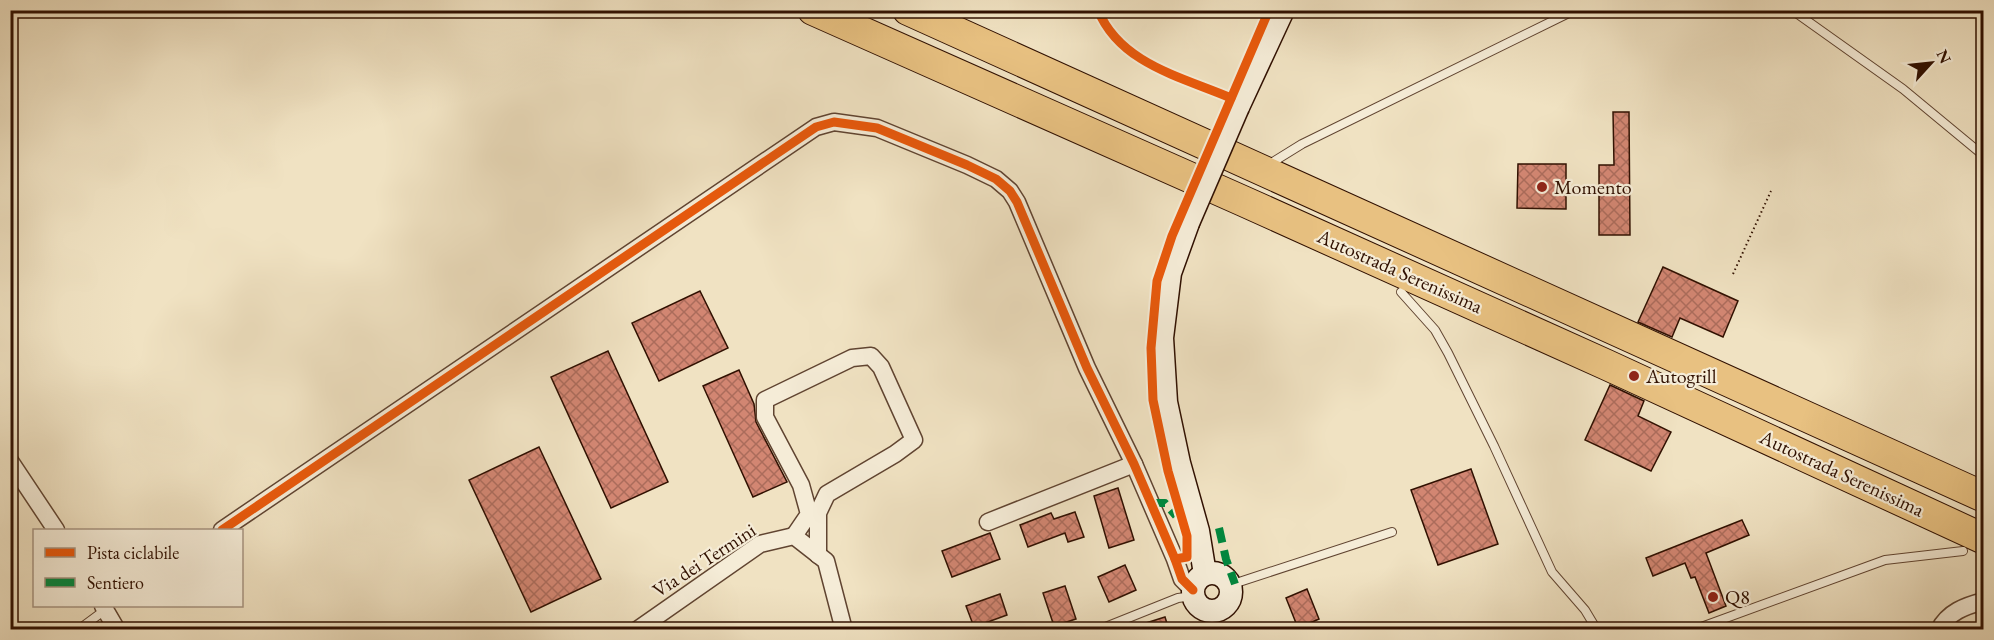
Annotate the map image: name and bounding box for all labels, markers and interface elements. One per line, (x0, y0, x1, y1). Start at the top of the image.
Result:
north arrow (1901, 33, 1961, 93)
text: N (1932, 46, 1956, 67)
place label: Momento (1554, 174, 1632, 200)
marker: Momento (1535, 180, 1549, 194)
street label: Autostrada Serenissima (1312, 222, 1487, 319)
place label: Autogrill (1645, 363, 1717, 389)
marker: Autogrill (1627, 369, 1641, 383)
street label: Autostrada Serenissima (1755, 423, 1928, 522)
street label: Via dei Termini (647, 517, 761, 603)
legend (33, 529, 243, 607)
text: Pista ciclabile (87, 541, 179, 564)
text: Sentiero (87, 571, 144, 594)
place label: Q8 (1725, 584, 1750, 610)
marker: Q8 (1706, 590, 1720, 604)

